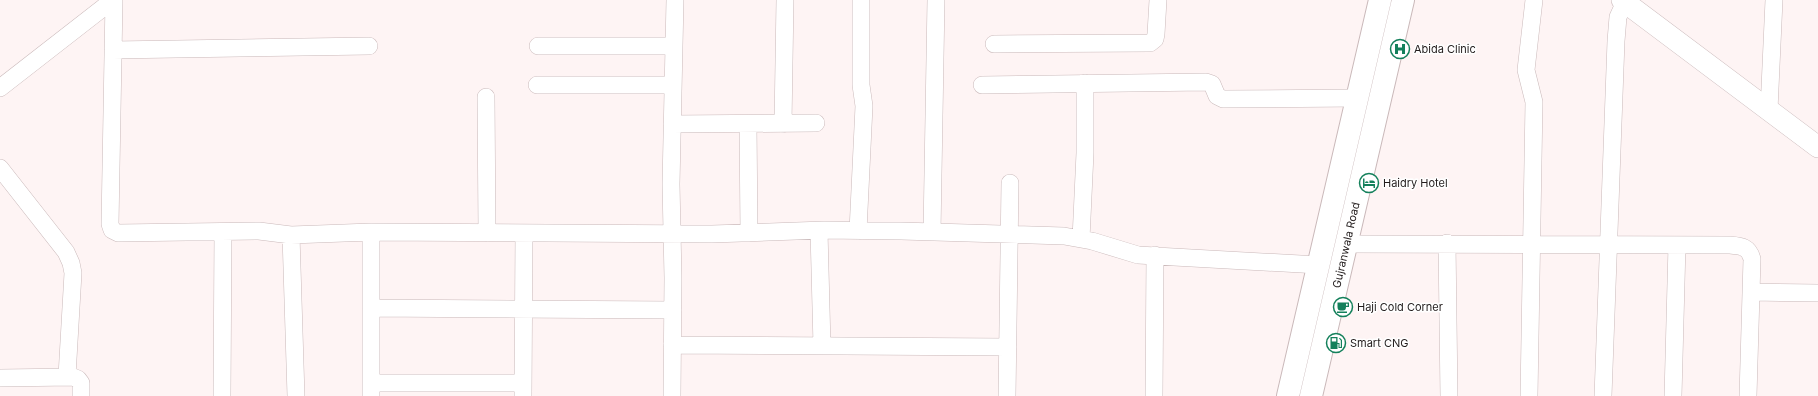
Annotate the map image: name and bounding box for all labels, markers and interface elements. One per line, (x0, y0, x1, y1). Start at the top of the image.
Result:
hospital icon: Abida Clinic (1389, 38, 1411, 60)
place label: Abida Clinic (1414, 42, 1476, 56)
hotel icon: Haidry Hotel (1358, 172, 1380, 194)
place label: Haidry Hotel (1383, 176, 1448, 190)
street label: Gujranwala Road (1329, 201, 1363, 289)
cafe icon: Haji Cold Corner (1332, 296, 1354, 318)
place label: Haji Cold Corner (1357, 300, 1443, 314)
fuel station icon: Smart CNG (1325, 332, 1347, 354)
place label: Smart CNG (1350, 336, 1408, 350)

